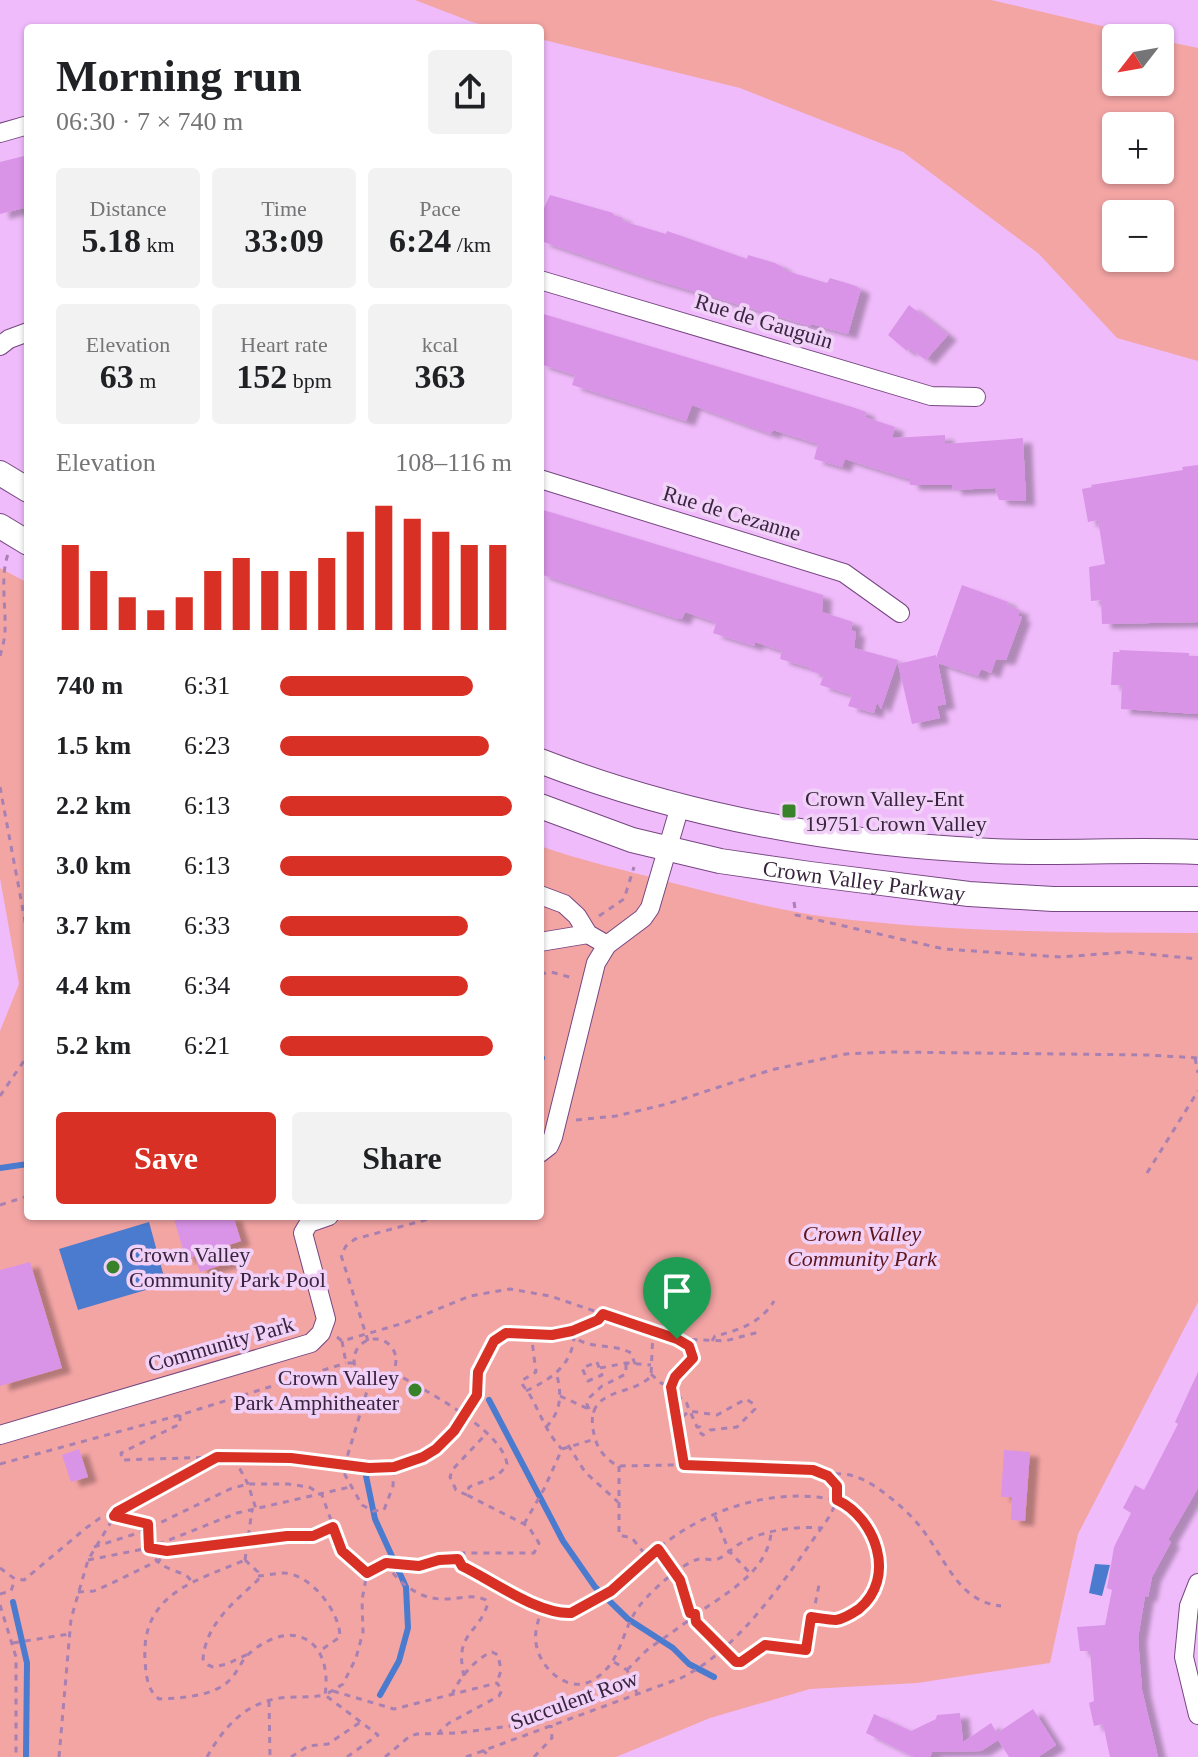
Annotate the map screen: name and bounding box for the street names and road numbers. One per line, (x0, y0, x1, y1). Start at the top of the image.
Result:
street label: Rue de Gauguin (692, 288, 836, 354)
street label: Rue de Cezanne (660, 480, 804, 546)
street label: Crown Valley Parkway (761, 855, 967, 906)
street label: Community Park (145, 1311, 297, 1377)
street label: Succulent Row (507, 1665, 641, 1735)

